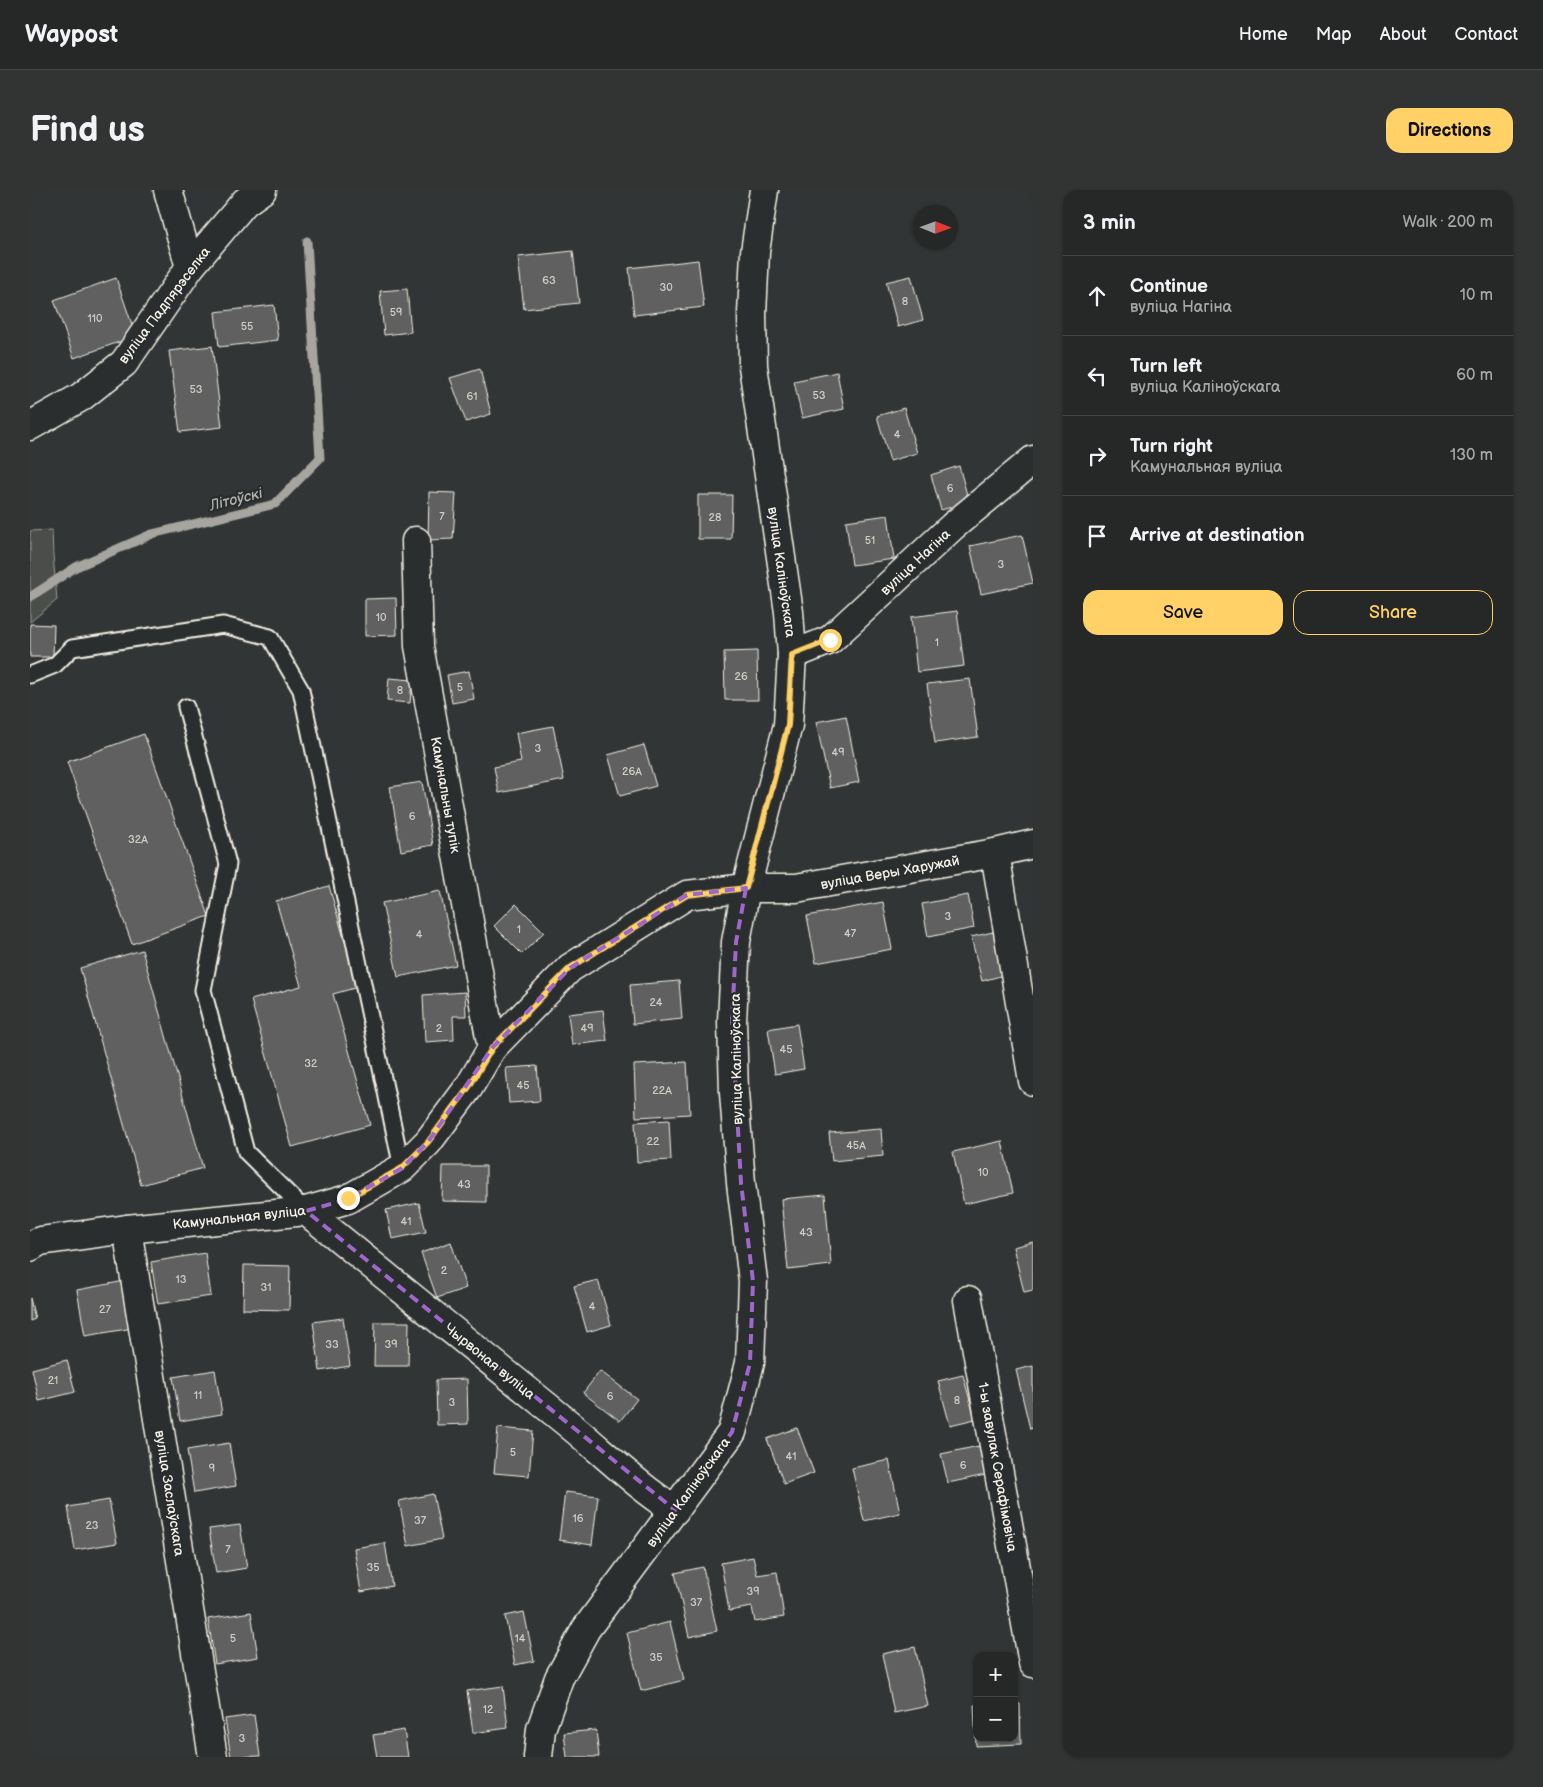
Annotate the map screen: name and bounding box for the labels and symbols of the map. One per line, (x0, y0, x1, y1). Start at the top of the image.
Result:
north arrow (913, 205, 958, 250)
street label: вуліца Падпярэселка (115, 243, 214, 367)
house number: 63 (542, 274, 556, 287)
house number: 30 (659, 281, 673, 294)
house number: 8 (902, 295, 908, 308)
house number: 59 (390, 306, 402, 319)
house number: 110 (88, 312, 103, 325)
house number: 55 (241, 320, 253, 333)
house number: 53 (189, 383, 203, 396)
house number: 53 (812, 389, 826, 402)
house number: 61 (467, 390, 477, 403)
house number: 4 (894, 428, 901, 441)
house number: 6 (947, 482, 954, 495)
water label: Літоўскі (207, 484, 265, 515)
street label: вуліца Каліноўскага (764, 506, 799, 639)
house number: 7 (439, 510, 445, 523)
house number: 28 (709, 511, 721, 524)
street label: вуліца Нагіна (877, 525, 954, 599)
house number: 51 (865, 534, 875, 547)
house number: 3 (998, 558, 1005, 571)
house number: 10 (376, 611, 387, 624)
route start (819, 629, 842, 652)
house number: 1 (935, 636, 939, 649)
house number: 26 (734, 670, 748, 683)
house number: 5 (457, 681, 463, 694)
house number: 8 (397, 684, 403, 697)
street label: Камунальны тупік (427, 736, 464, 855)
house number: 3 (535, 742, 542, 755)
house number: 49 (831, 746, 845, 759)
house number: 26А (622, 765, 642, 778)
house number: 6 (409, 810, 416, 823)
house number: 32А (128, 833, 148, 846)
street label: вуліца Веры Харужай (819, 852, 961, 893)
house number: 3 (945, 910, 952, 923)
house number: 1 (517, 923, 521, 936)
house number: 47 (844, 927, 857, 940)
house number: 4 (416, 928, 423, 941)
street label: вуліца Каліноўскага (727, 992, 746, 1125)
house number: 24 (649, 996, 663, 1009)
house number: 2 (436, 1022, 443, 1035)
house number: 49 (580, 1022, 594, 1035)
house number: 45 (779, 1043, 793, 1056)
house number: 32 (304, 1057, 318, 1070)
house number: 45 (516, 1079, 530, 1092)
house number: 22А (652, 1084, 672, 1097)
house number: 22 (647, 1135, 660, 1148)
house number: 45А (846, 1139, 866, 1152)
house number: 10 (978, 1166, 989, 1179)
house number: 43 (457, 1178, 471, 1191)
route end (337, 1187, 360, 1210)
street label: Камунальная вуліца (172, 1202, 307, 1233)
house number: 41 (401, 1215, 411, 1228)
house number: 43 (799, 1226, 813, 1239)
house number: 2 (441, 1264, 448, 1277)
house number: 13 (175, 1273, 187, 1286)
house number: 31 (260, 1281, 272, 1294)
house number: 4 (589, 1300, 596, 1313)
house number: 27 (99, 1303, 112, 1316)
street label: Чырвоная вуліца (441, 1320, 539, 1403)
house number: 33 (325, 1338, 339, 1351)
house number: 39 (384, 1338, 398, 1351)
house number: 21 (48, 1374, 58, 1387)
street label: 1-ы завулак Серафімовіча (974, 1381, 1021, 1554)
house number: 11 (194, 1389, 202, 1402)
house number: 6 (607, 1390, 614, 1403)
house number: 8 (954, 1394, 960, 1407)
house number: 3 (449, 1396, 456, 1409)
street label: вуліца Заслаўскага (151, 1429, 188, 1558)
street label: вуліца Каліноўскага (643, 1433, 734, 1551)
house number: 5 (510, 1446, 516, 1459)
house number: 41 (786, 1450, 796, 1463)
house number: 6 (960, 1459, 967, 1472)
house number: 9 (209, 1462, 215, 1475)
house number: 16 (573, 1512, 584, 1525)
house number: 37 (414, 1514, 427, 1527)
house number: 23 (85, 1519, 99, 1532)
house number: 7 (225, 1543, 231, 1556)
house number: 35 (366, 1561, 380, 1574)
house number: 39 (746, 1585, 760, 1598)
house number: 37 (690, 1596, 703, 1609)
house number: 5 (230, 1632, 236, 1645)
house number: 14 (515, 1632, 526, 1645)
house number: 35 (649, 1651, 663, 1664)
house number: 12 (483, 1703, 494, 1716)
house number: 3 (239, 1732, 246, 1745)

